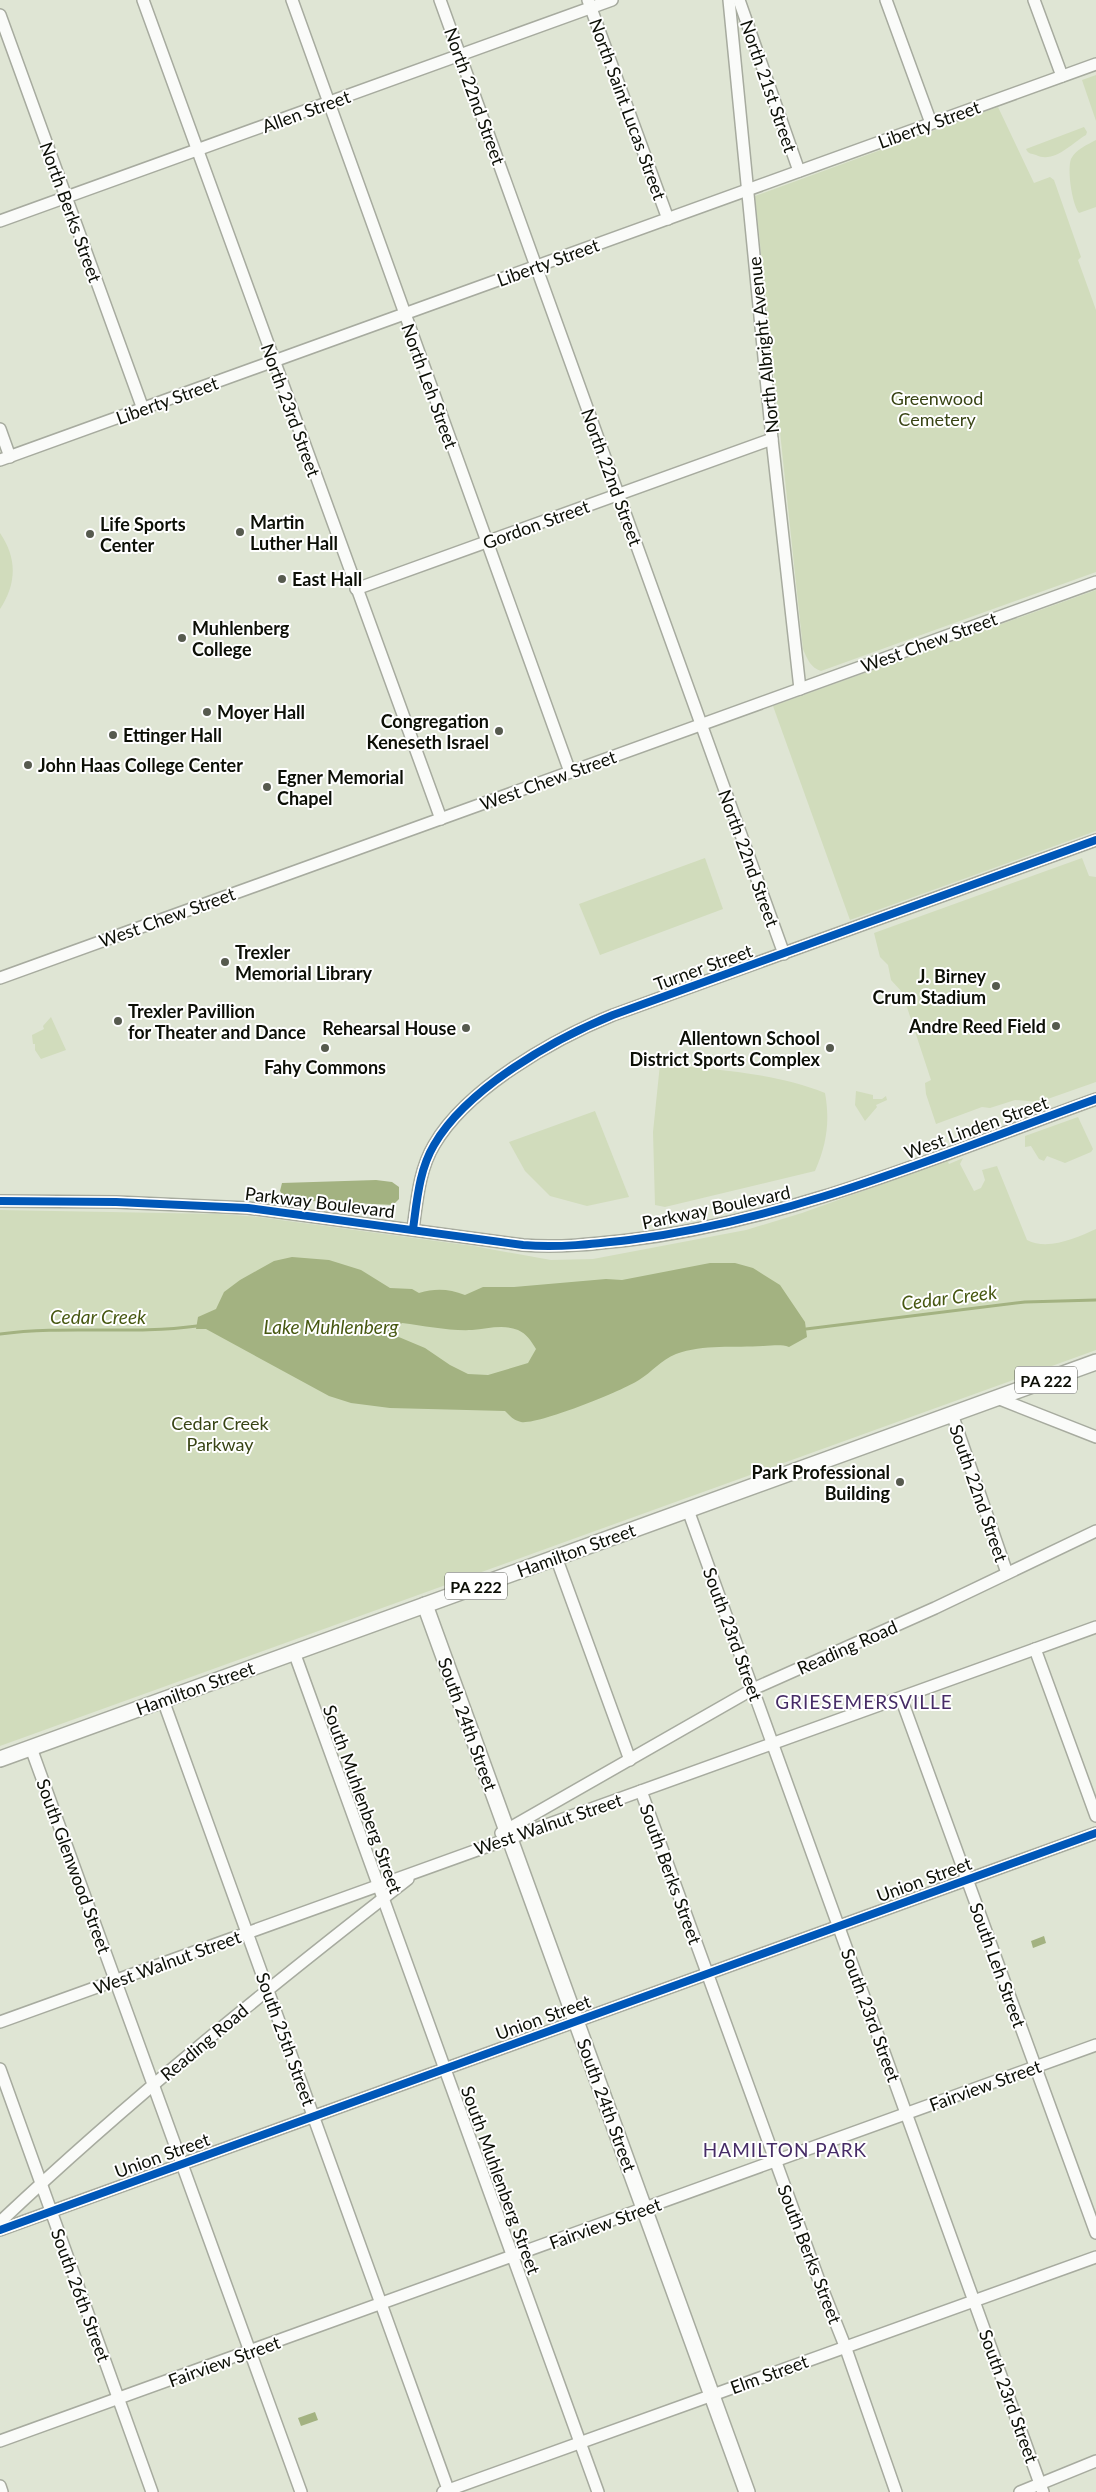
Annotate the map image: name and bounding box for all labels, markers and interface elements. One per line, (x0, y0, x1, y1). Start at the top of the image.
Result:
street label: North Saint Lucas Street (585, 15, 671, 203)
street label: North 21st Street (736, 17, 802, 156)
street label: North 22nd Street (440, 24, 510, 168)
street label: Allen Street (259, 85, 354, 137)
street label: Liberty Street (875, 95, 984, 153)
street label: North Berks Street (35, 139, 107, 286)
street label: Liberty Street (494, 233, 603, 291)
street label: North Albright Avenue (743, 256, 783, 434)
street label: North Leh Street (397, 320, 463, 452)
street label: North 23rd Street (257, 340, 326, 480)
street label: Liberty Street (113, 371, 222, 429)
park label: Greenwood Cemetery (891, 387, 983, 430)
street label: North 22nd Street (577, 405, 647, 549)
street label: Gordon Street (480, 494, 593, 553)
place label: Martin Luther Hall (250, 511, 338, 554)
place label: Life Sports Center (100, 513, 186, 556)
marker: Martin Luther Hall (234, 526, 246, 538)
marker: Life Sports Center (84, 528, 96, 540)
place label: East Hall (292, 568, 362, 590)
marker: East Hall (276, 573, 288, 585)
street label: West Chew Street (858, 607, 1001, 677)
place label: Muhlenberg College (192, 617, 290, 660)
marker: Muhlenberg College (176, 632, 188, 644)
place label: Moyer Hall (217, 701, 305, 723)
marker: Moyer Hall (201, 706, 213, 718)
place label: Congregation Keneseth Israel (366, 710, 489, 753)
place label: Ettinger Hall (123, 724, 222, 746)
marker: Congregation Keneseth Israel (493, 725, 505, 737)
marker: Ettinger Hall (107, 729, 119, 741)
street label: West Chew Street (477, 745, 620, 815)
place label: John Haas College Center (38, 754, 243, 776)
marker: John Haas College Center (22, 759, 34, 771)
place label: Egner Memorial Chapel (277, 766, 404, 809)
marker: Egner Memorial Chapel (261, 781, 273, 793)
street label: North 22nd Street (714, 786, 784, 930)
street label: West Chew Street (96, 882, 239, 952)
street label: Turner Street (651, 939, 756, 995)
place label: Trexler Memorial Library (235, 941, 373, 984)
marker: Trexler Memorial Library (219, 956, 231, 968)
place label: J. Birney Crum Stadium (872, 965, 986, 1008)
marker: J. Birney Crum Stadium (990, 980, 1002, 992)
place label: Trexler Pavillion for Theater and Dance (128, 1000, 306, 1043)
marker: Trexler Pavillion for Theater and Dance (112, 1015, 124, 1027)
place label: Andre Reed Field (908, 1015, 1046, 1037)
place label: Rehearsal House (322, 1017, 456, 1039)
marker: Andre Reed Field (1050, 1020, 1062, 1032)
marker: Rehearsal House (460, 1022, 472, 1034)
place label: Allentown School District Sports Complex (630, 1027, 821, 1070)
marker: Fahy Commons (319, 1042, 331, 1054)
marker: Allentown School District Sports Complex (824, 1042, 836, 1054)
place label: Fahy Commons (264, 1056, 386, 1078)
street label: West Linden Street (901, 1091, 1051, 1163)
street label: Parkway Boulevard (640, 1181, 792, 1233)
street label: Parkway Boulevard (244, 1182, 396, 1222)
water label: Cedar Creek (900, 1280, 999, 1314)
water label: Cedar Creek (50, 1305, 147, 1328)
water label: Lake Muhlenberg (264, 1315, 399, 1338)
road number: PA 222 (1015, 1366, 1077, 1394)
park label: Cedar Creek Parkway (171, 1412, 270, 1455)
street label: South 22nd Street (945, 1421, 1013, 1565)
place label: Park Professional Building (751, 1461, 890, 1504)
marker: Park Professional Building (894, 1476, 906, 1488)
street label: Hamilton Street (514, 1518, 639, 1582)
street label: South 23rd Street (699, 1564, 768, 1704)
road number: PA 222 (445, 1572, 507, 1600)
street label: Reading Road (793, 1615, 901, 1679)
street label: South 24th Street (434, 1654, 503, 1794)
street label: Hamilton Street (133, 1656, 258, 1720)
district label: GRIESEMERSVILLE (775, 1690, 953, 1713)
street label: South Muhlenberg Street (319, 1702, 408, 1897)
street label: South Glenwood Street (32, 1776, 116, 1957)
street label: West Walnut Street (471, 1788, 625, 1860)
street label: South Berks Street (635, 1801, 707, 1948)
street label: Union Street (873, 1851, 975, 1906)
street label: South Leh Street (965, 1900, 1031, 2031)
street label: West Walnut Street (90, 1925, 244, 1999)
street label: South 23rd Street (837, 1945, 906, 2085)
street label: South 25th Street (252, 1969, 321, 2109)
street label: Union Street (492, 1989, 594, 2044)
street label: Reading Road (156, 1999, 252, 2085)
street label: South 24th Street (573, 2035, 642, 2175)
street label: Fairview Street (926, 2054, 1044, 2115)
street label: South Muhlenberg Street (457, 2083, 546, 2278)
street label: Union Street (111, 2127, 213, 2182)
district label: HAMILTON PARK (703, 2138, 867, 2161)
street label: South Berks Street (773, 2181, 847, 2327)
street label: Fairview Street (546, 2192, 664, 2253)
street label: South 26th Street (47, 2225, 116, 2365)
street label: South 23rd Street (975, 2326, 1044, 2466)
street label: Fairview Street (165, 2330, 283, 2391)
street label: Elm Street (727, 2350, 812, 2398)

